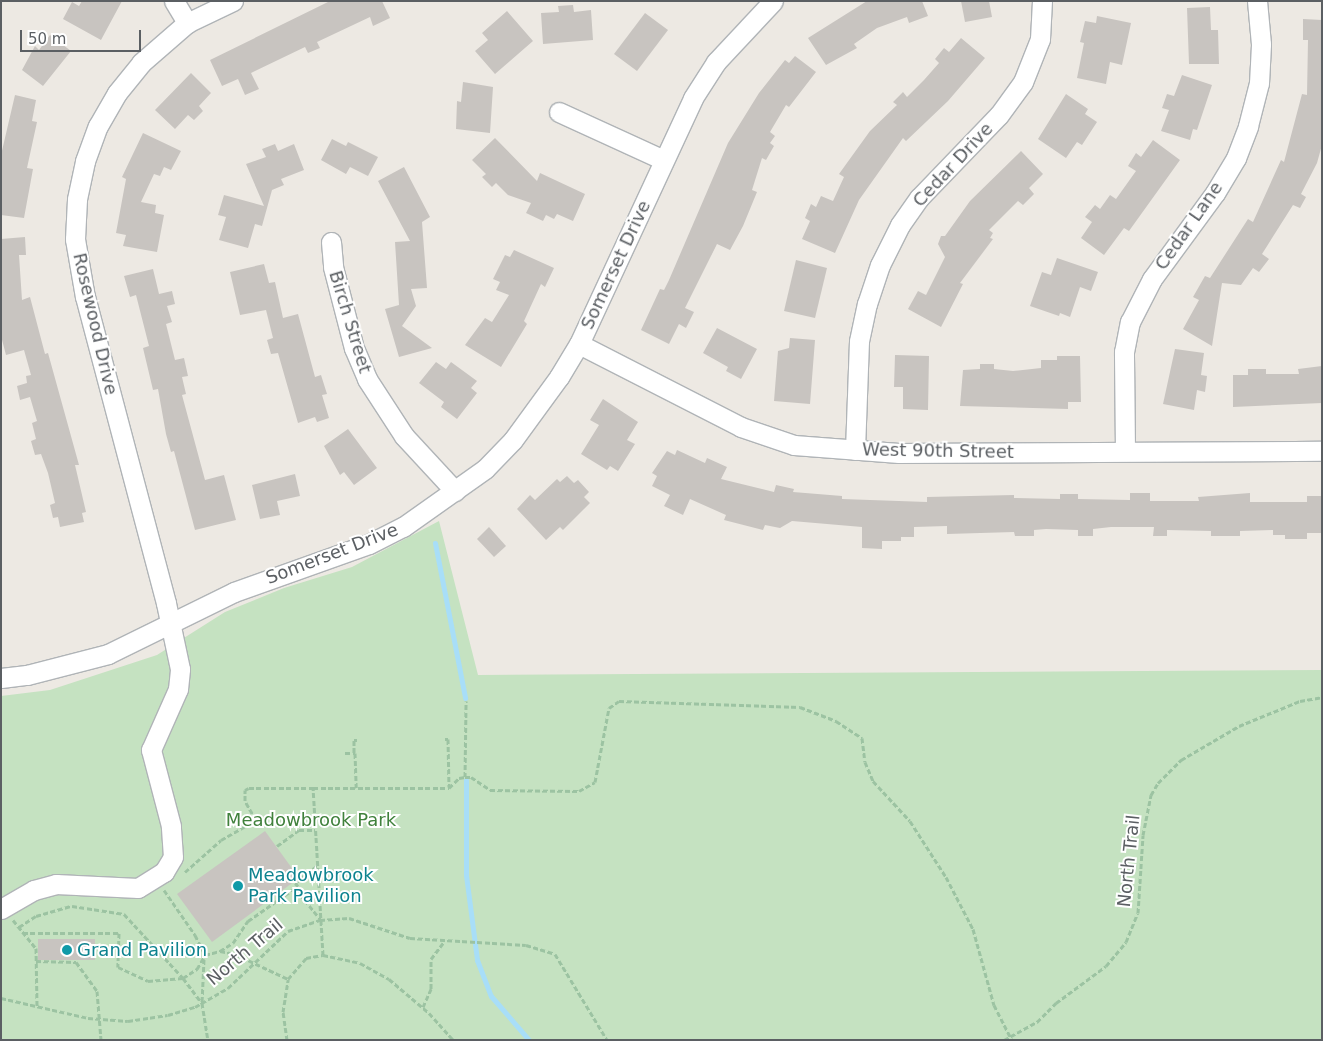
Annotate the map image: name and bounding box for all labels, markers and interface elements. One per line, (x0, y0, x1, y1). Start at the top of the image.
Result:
scale bar (22, 20, 144, 52)
text: 50 m (28, 30, 66, 48)
street label: Cedar Drive (909, 118, 997, 212)
street label: Cedar Lane (1151, 178, 1227, 274)
street label: Somerset Drive (577, 197, 655, 333)
street label: Rosewood Drive (68, 251, 122, 397)
street label: Birch Street (324, 268, 376, 376)
street label: West 90th Street (862, 439, 1014, 463)
street label: Somerset Drive (263, 519, 401, 589)
park label: Meadowbrook Park (226, 809, 396, 831)
street label: North Trail (1113, 814, 1145, 908)
place label: Meadowbrook Park Pavilion (248, 865, 374, 908)
marker: Meadowbrook Park Pavilion (232, 880, 244, 892)
street label: North Trail (202, 914, 288, 990)
place label: Grand Pavilion (77, 939, 207, 961)
marker: Grand Pavilion (61, 944, 73, 956)

